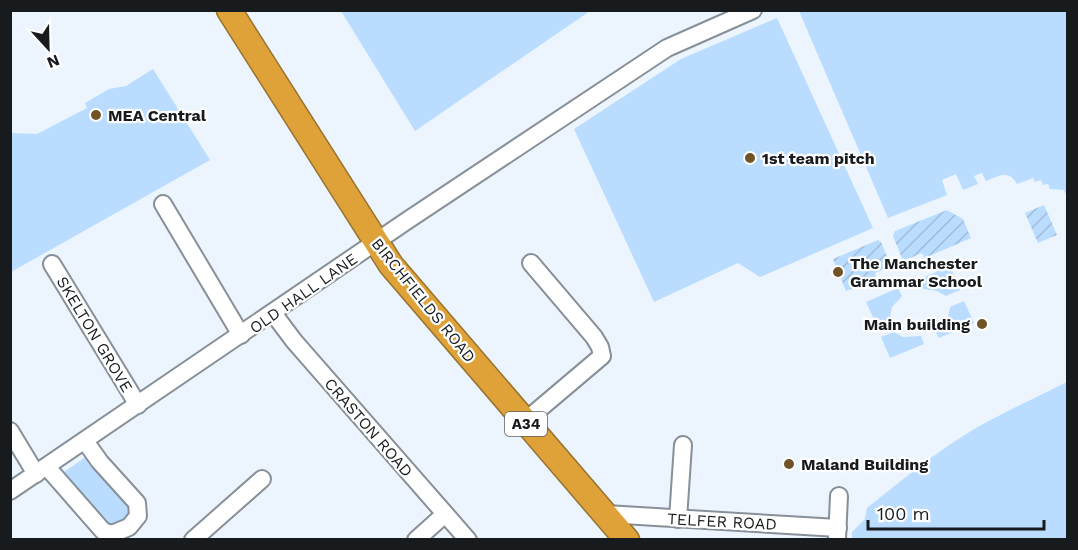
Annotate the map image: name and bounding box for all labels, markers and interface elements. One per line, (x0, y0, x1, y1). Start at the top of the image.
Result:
north arrow (18, 18, 78, 78)
text: N (44, 50, 62, 72)
place label: MEA Central (108, 106, 207, 125)
marker: MEA Central (89, 108, 103, 122)
place label: 1st team pitch (762, 149, 875, 168)
marker: 1st team pitch (743, 151, 757, 165)
street label: BIRCHFIELDS ROAD (368, 234, 480, 366)
street label: OLD HALL LANE (246, 249, 361, 338)
place label: The Manchester Grammar School (850, 254, 983, 291)
marker: The Manchester Grammar School (831, 265, 845, 279)
street label: SKELTON GROVE (53, 273, 137, 395)
place label: Main building (864, 315, 970, 334)
marker: Main building (975, 317, 989, 331)
street label: CRASTON ROAD (321, 374, 417, 481)
road number: A34 (505, 412, 547, 436)
place label: Maland Building (801, 455, 928, 474)
marker: Maland Building (782, 457, 796, 471)
scale bar (868, 493, 1044, 531)
text: 100 m (877, 503, 930, 524)
street label: TELFER ROAD (667, 509, 777, 534)

